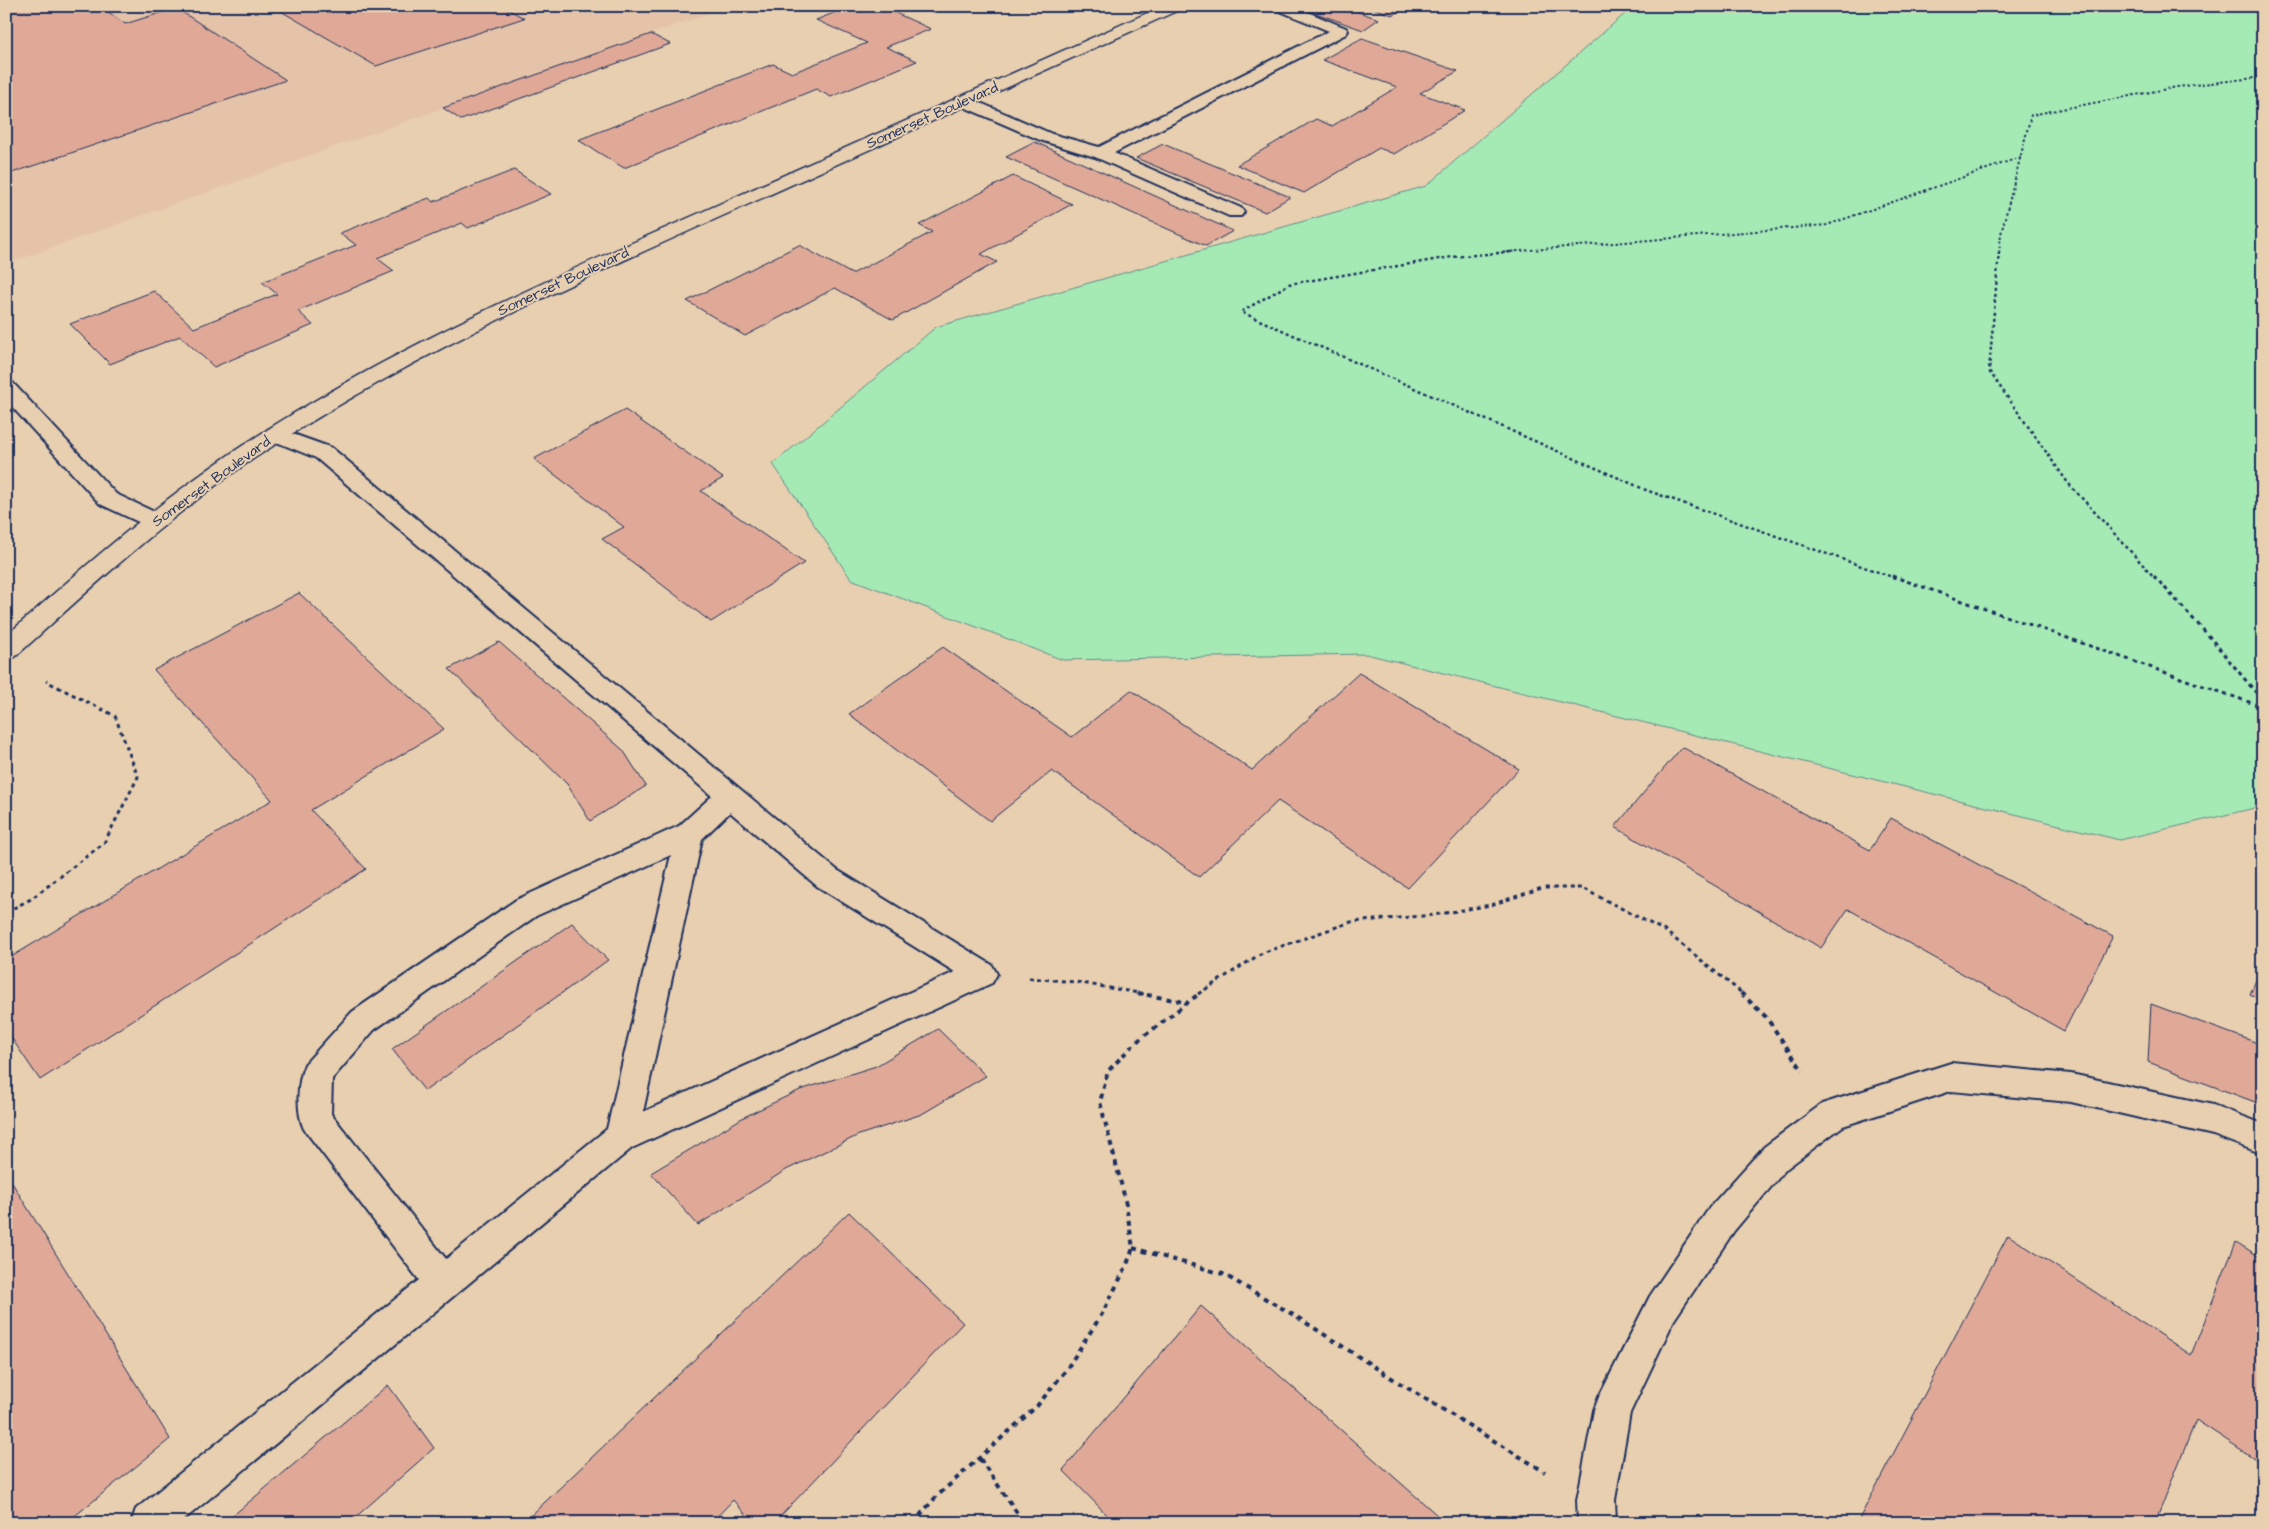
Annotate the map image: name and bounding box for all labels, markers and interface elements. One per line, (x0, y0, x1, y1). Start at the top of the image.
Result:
street label: Somerset Boulevard (863, 77, 1002, 154)
street label: Somerset Boulevard (494, 242, 632, 321)
street label: Somerset Boulevard (148, 431, 275, 532)

